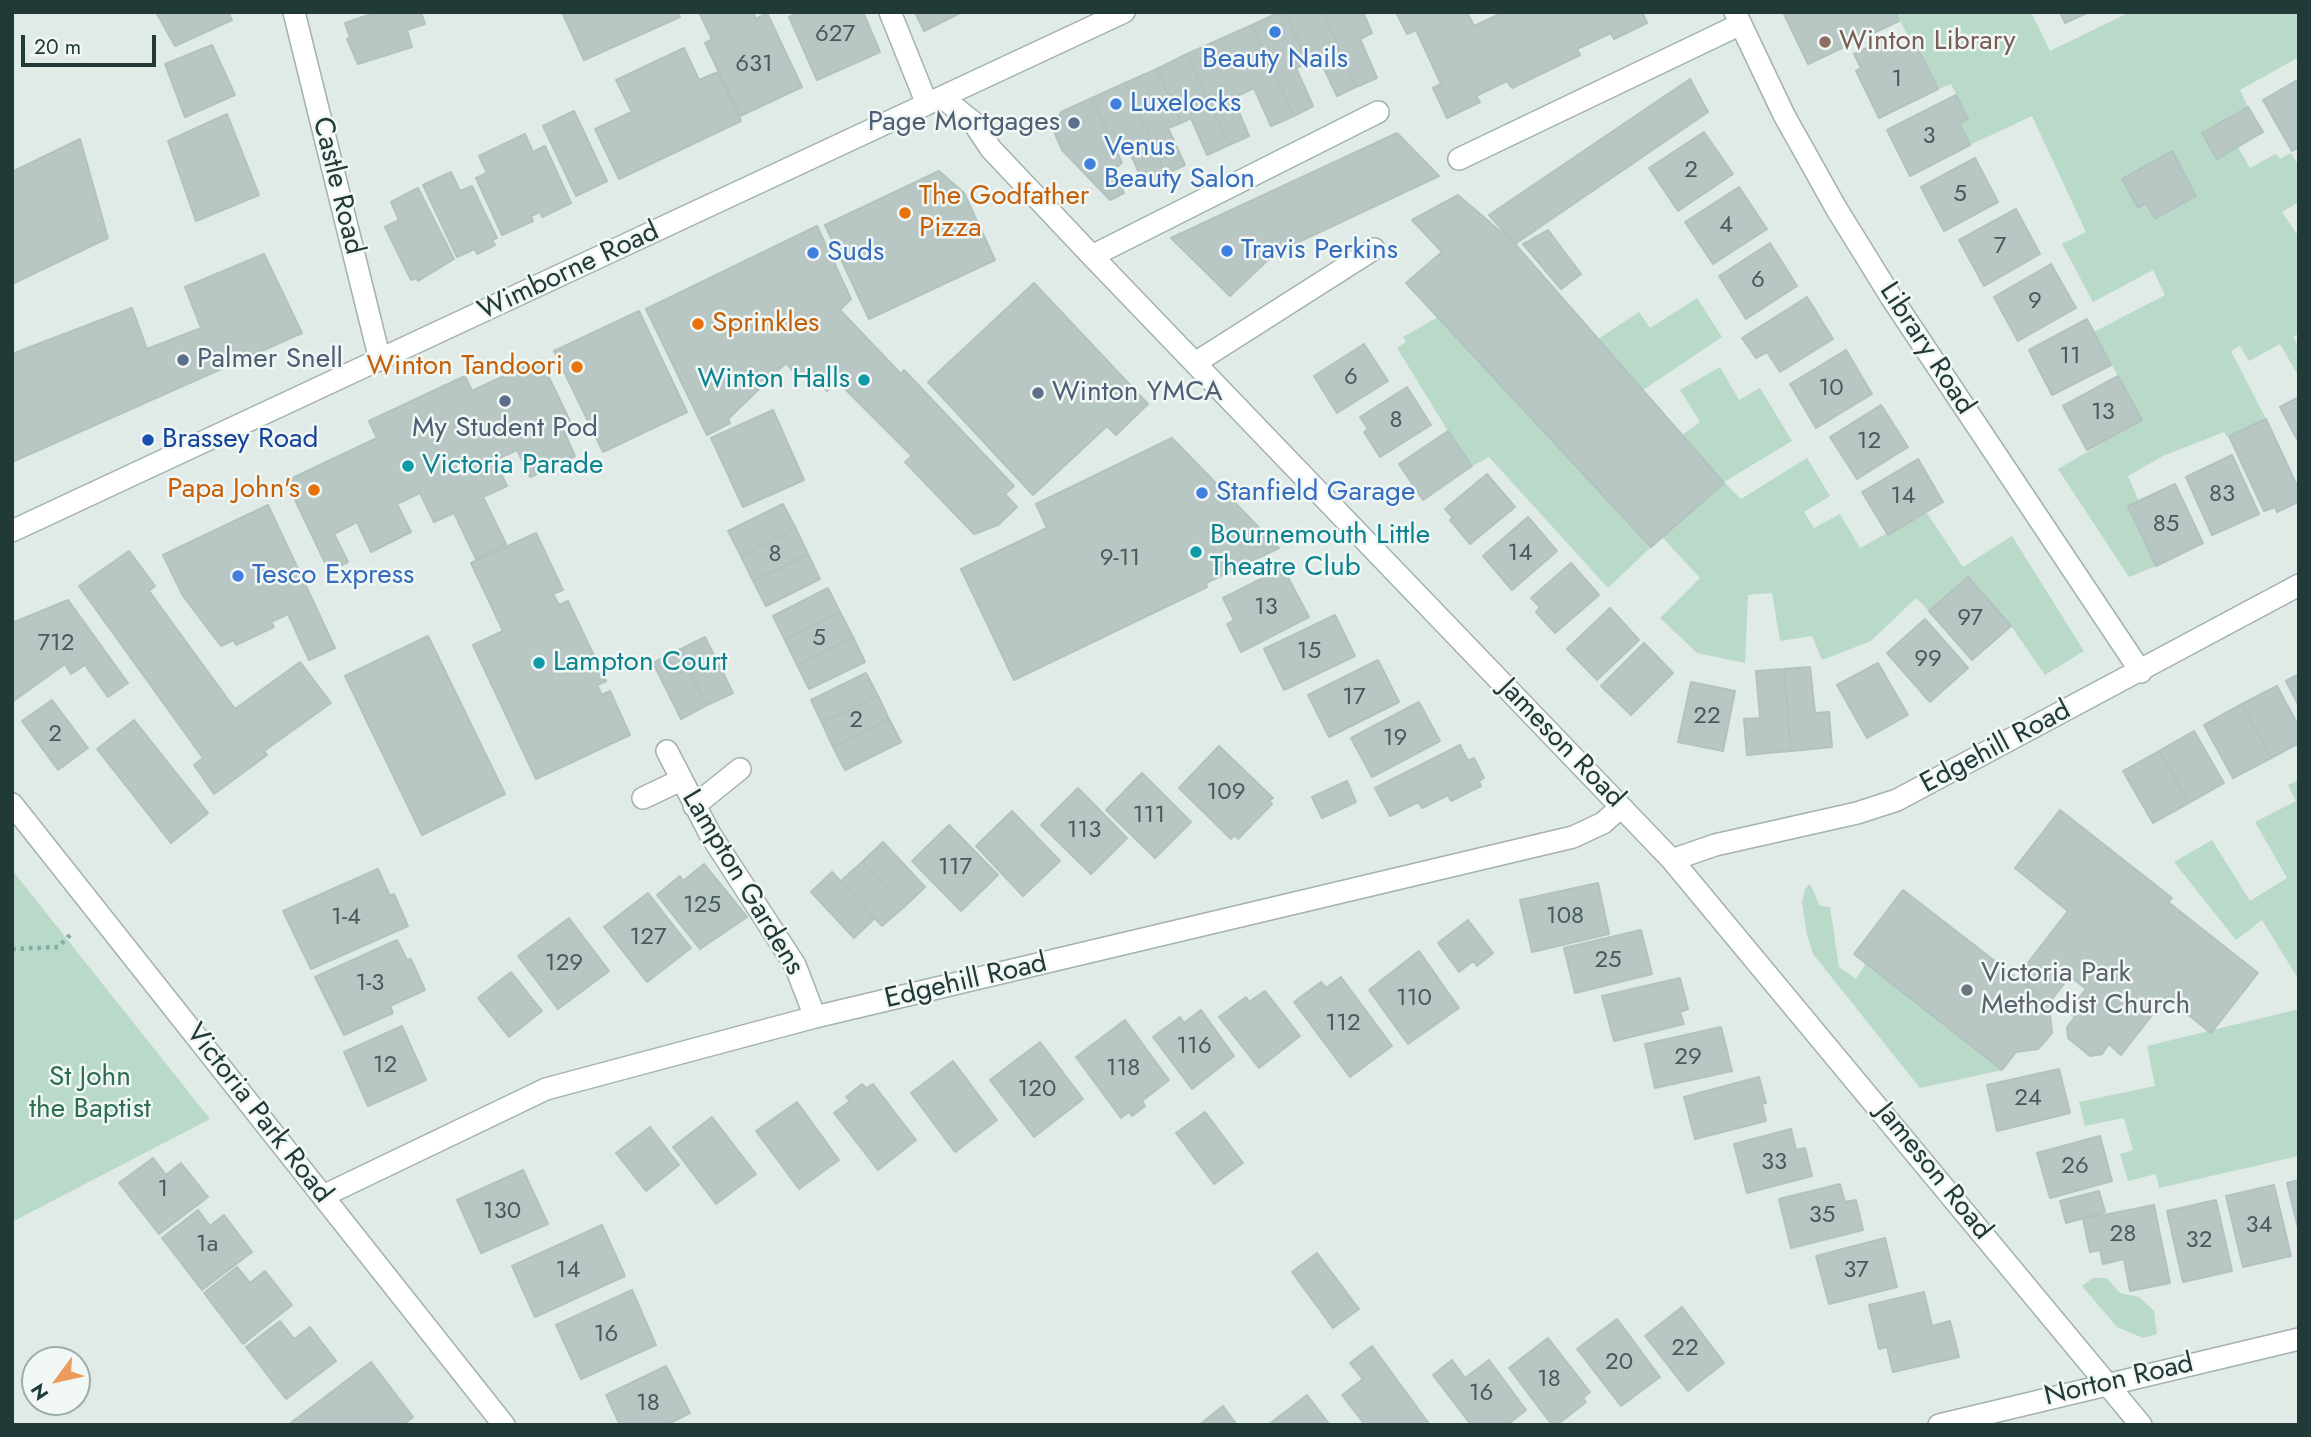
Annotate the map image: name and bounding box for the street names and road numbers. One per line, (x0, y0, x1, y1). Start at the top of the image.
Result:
street label: Castle Road (304, 114, 370, 258)
street label: Wimborne Road (473, 215, 665, 329)
street label: Library Road (1871, 277, 1981, 421)
street label: Jameson Road (1491, 672, 1631, 816)
street label: Edgehill Road (1915, 694, 2077, 802)
street label: Lampton Gardens (673, 784, 811, 982)
street label: Edgehill Road (882, 947, 1050, 1017)
street label: Victoria Park Road (177, 1018, 339, 1210)
street label: Jameson Road (1868, 1097, 1998, 1247)
street label: Norton Road (2041, 1348, 2197, 1414)

